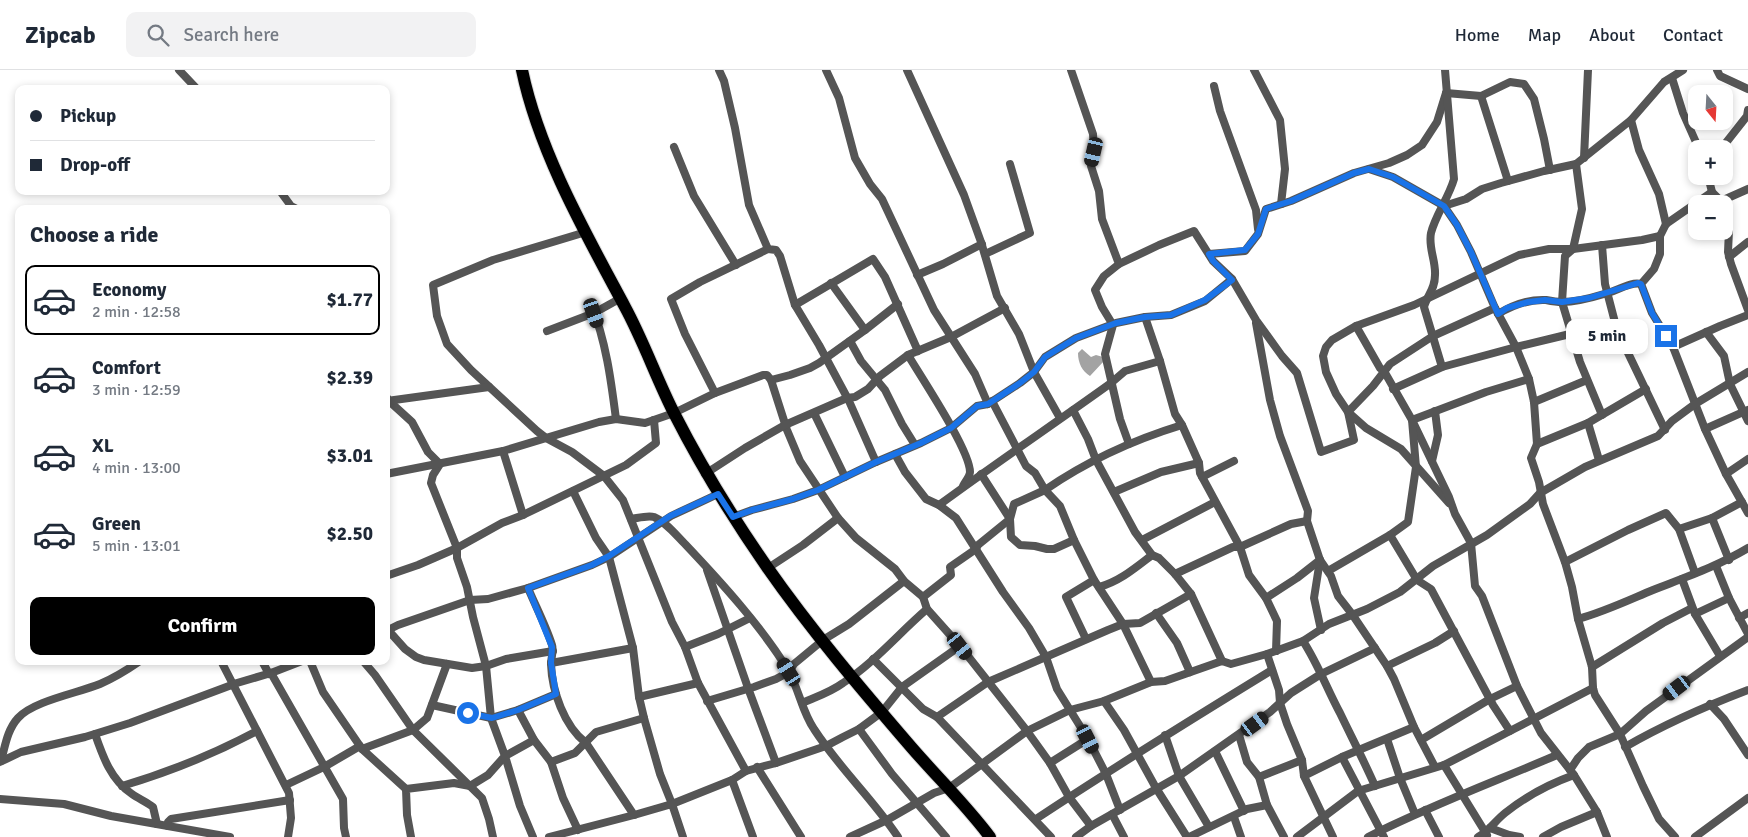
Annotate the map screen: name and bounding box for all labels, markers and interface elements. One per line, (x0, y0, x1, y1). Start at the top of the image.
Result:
search box (126, 12, 476, 57)
text: Zipcab (25, 20, 96, 50)
icon: search (144, 21, 172, 49)
text: Search here (184, 23, 279, 47)
text: Home (1455, 24, 1500, 46)
text: Map (1528, 24, 1561, 46)
text: About (1589, 24, 1635, 46)
text: Contact (1663, 24, 1723, 46)
north arrow (1688, 85, 1732, 130)
map controls (1688, 85, 1733, 240)
text: Pickup (60, 104, 116, 128)
car (1083, 136, 1104, 168)
button: + (1688, 140, 1733, 185)
text: Drop-off (60, 153, 130, 177)
button: − (1688, 195, 1733, 240)
text: Choose a ride (30, 221, 158, 248)
icon: car (32, 278, 77, 323)
text: Economy (92, 278, 166, 302)
text: $1.77 (327, 288, 373, 312)
car (582, 296, 605, 330)
text: 2 min · 12:58 (92, 302, 181, 322)
callout: 5 min (1566, 318, 1648, 354)
route end (1655, 325, 1677, 347)
text: 5 min (1588, 326, 1626, 346)
icon: car (32, 356, 77, 401)
text: Comfort (92, 356, 161, 380)
text: $2.39 (327, 366, 373, 390)
text: 3 min · 12:59 (92, 380, 181, 400)
icon: car (32, 434, 77, 479)
text: XL (92, 434, 114, 458)
text: $3.01 (327, 444, 373, 468)
text: 4 min · 13:00 (92, 458, 181, 478)
icon: car (32, 512, 77, 557)
text: Green (92, 512, 141, 536)
text: $2.50 (327, 522, 373, 546)
text: 5 min · 13:01 (92, 536, 181, 556)
button: Confirm (30, 597, 375, 655)
car (944, 630, 975, 662)
car (774, 655, 803, 689)
car (1660, 673, 1693, 703)
route start (457, 702, 479, 724)
car (1238, 709, 1271, 739)
car (1074, 722, 1101, 756)

